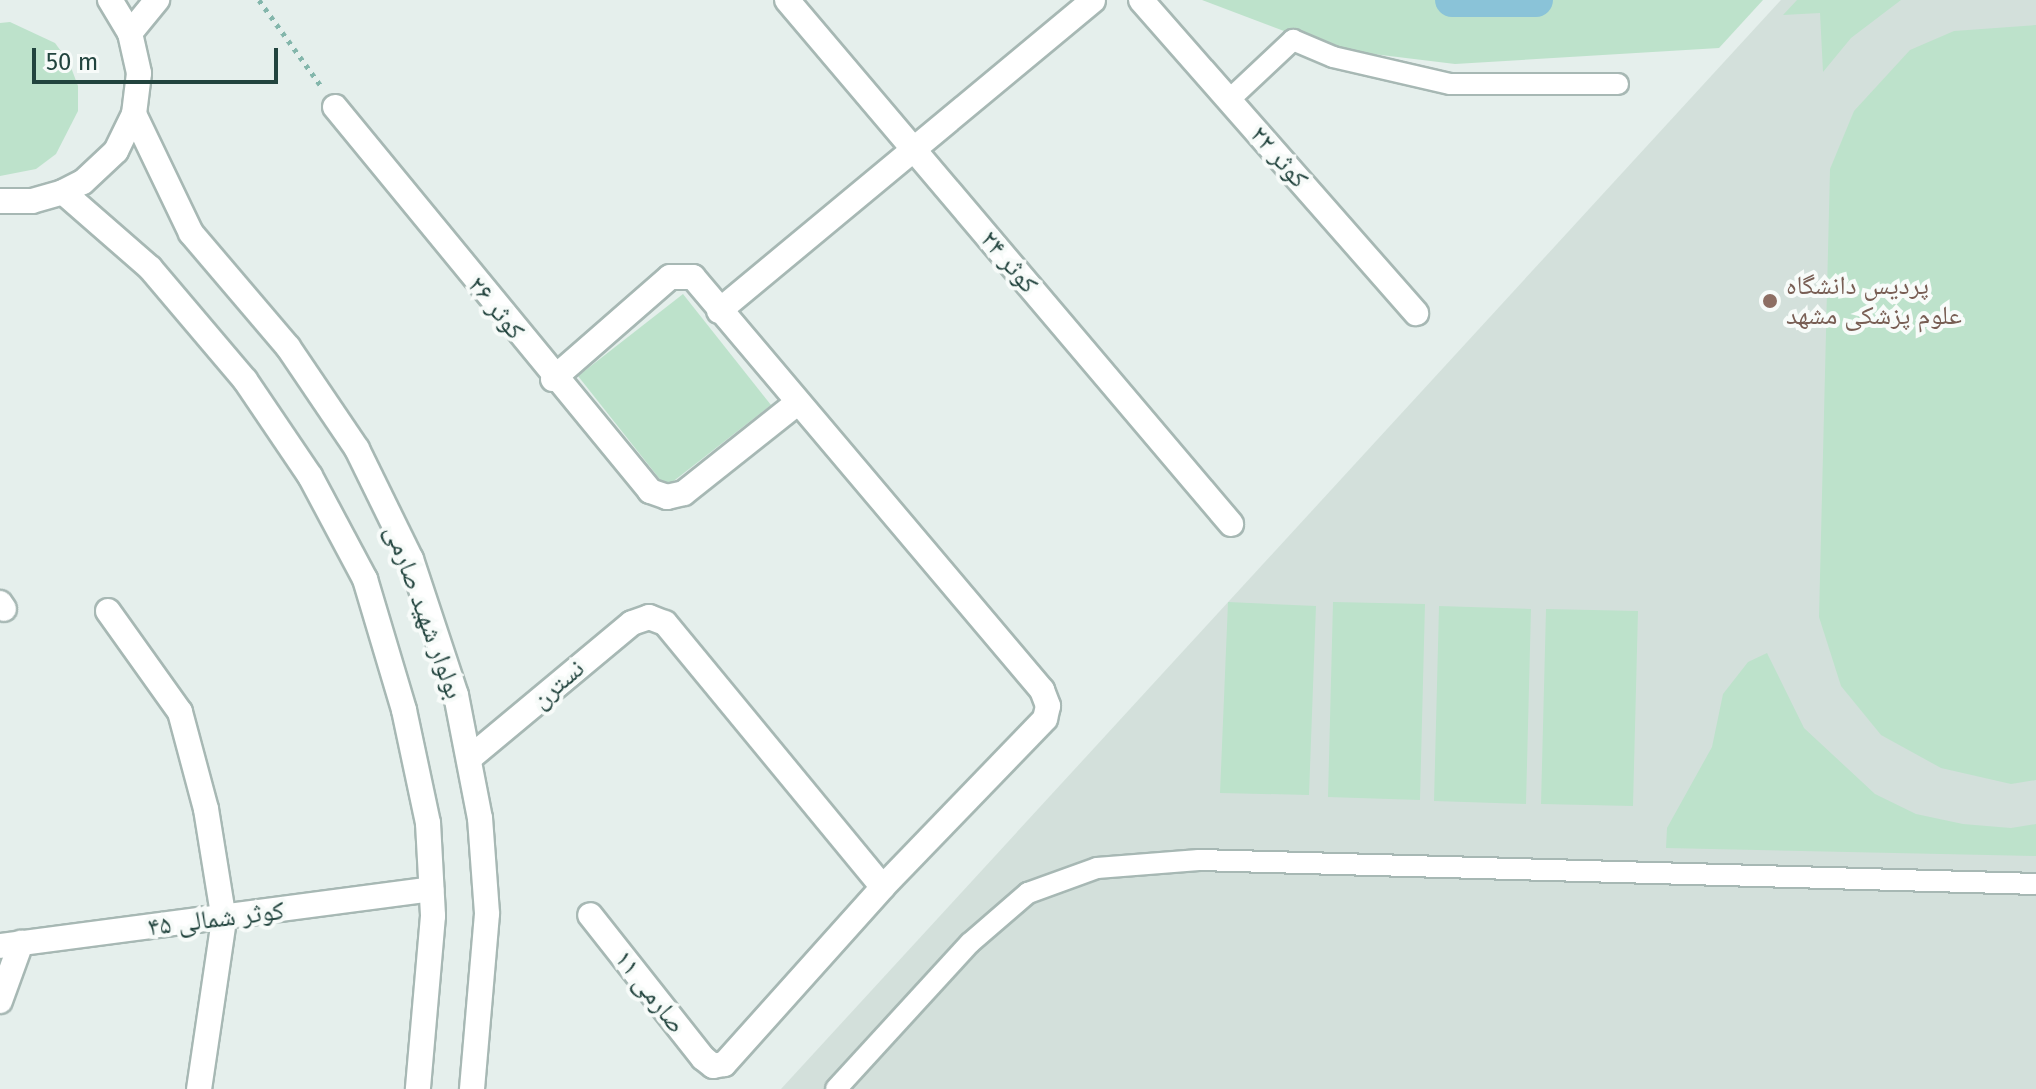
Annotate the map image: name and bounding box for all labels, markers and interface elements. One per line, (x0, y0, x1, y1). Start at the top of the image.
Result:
scale bar (36, 32, 282, 82)
text: 50 m (46, 48, 98, 76)
street label: کوثر ۲۲ (1243, 119, 1315, 195)
street label: کوثر ۲۴ (974, 224, 1044, 300)
street label: کوثر ۲۶ (461, 270, 531, 346)
place label: پردیس دانشگاه علوم پزشکی مشهد (1786, 270, 1962, 332)
marker: پردیس دانشگاه علوم پزشکی مشهد (1761, 292, 1779, 310)
street label: بولوار شهید صارمی (378, 521, 470, 703)
street label: نسترن (525, 653, 591, 715)
street label: کوثر شمالی ۴۵ (146, 895, 286, 943)
street label: صارمی ۱۱ (608, 944, 692, 1040)

